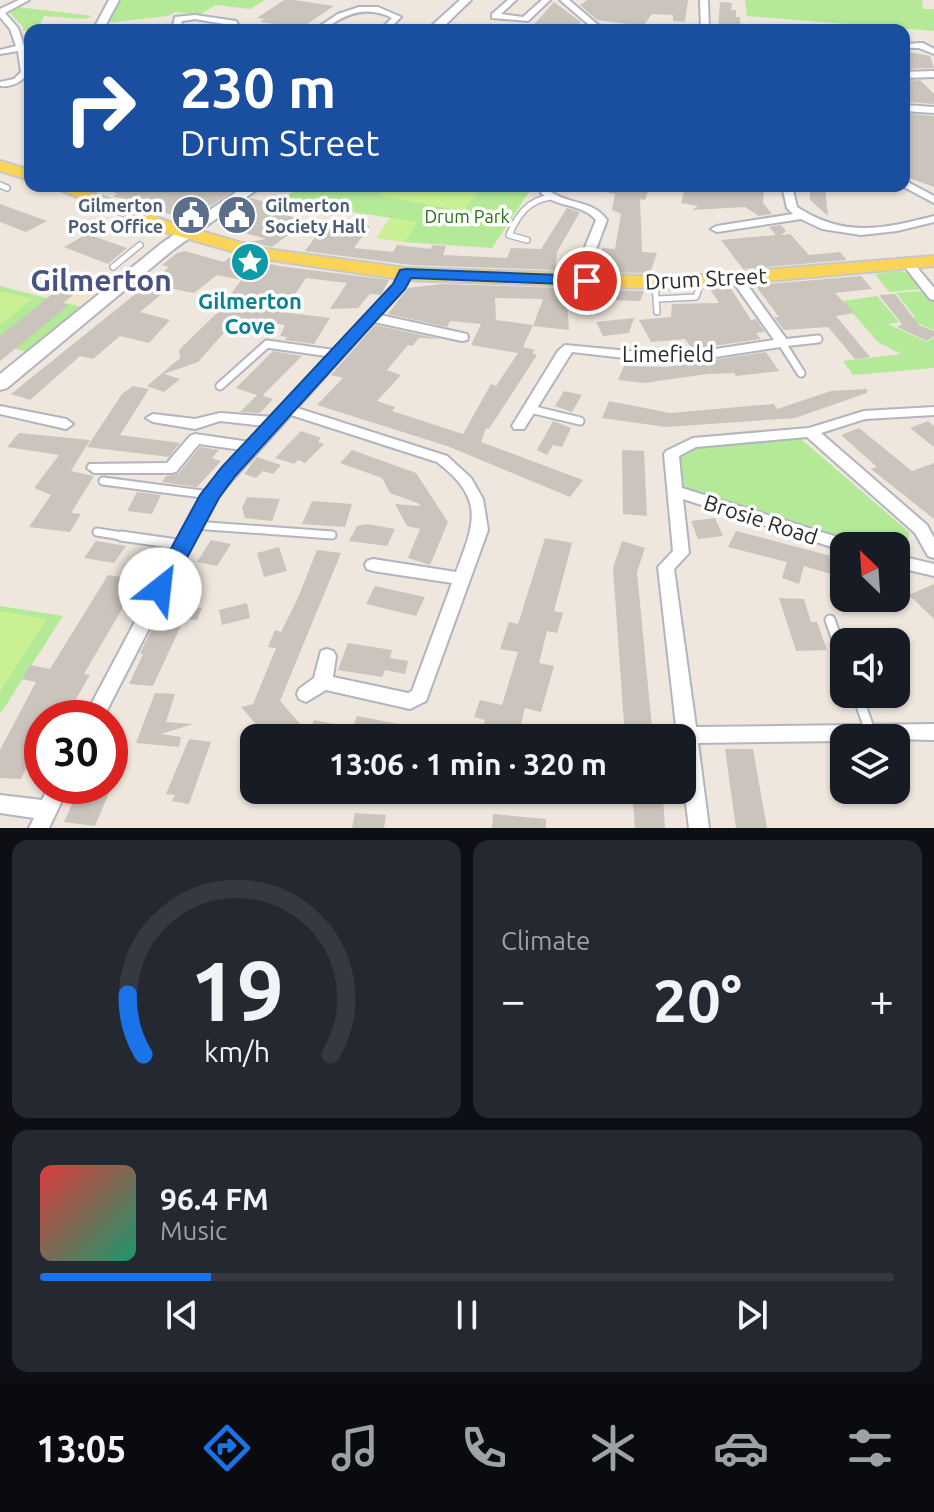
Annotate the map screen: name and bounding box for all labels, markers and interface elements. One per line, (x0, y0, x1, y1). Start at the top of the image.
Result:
icon: right (48, 56, 152, 160)
text: 230 m (180, 56, 336, 119)
text: Drum Street (180, 122, 379, 163)
public building icon: Gilmerton Post Office (170, 194, 212, 236)
public building icon: Gilmerton Society Hall (216, 194, 258, 236)
place label: Gilmerton Post Office (68, 195, 163, 236)
place label: Gilmerton Society Hall (265, 195, 366, 236)
park label: Drum Park (424, 206, 510, 226)
place icon: Gilmerton Cove (229, 241, 271, 283)
pin (553, 247, 621, 315)
icon: arrive (565, 259, 609, 303)
street label: Drum Street (644, 262, 768, 294)
district label: Gilmerton (30, 263, 172, 297)
place label: Gilmerton Cove (198, 288, 302, 338)
street label: Limefield (622, 341, 714, 366)
street label: Brosie Road (701, 489, 821, 549)
north arrow (830, 532, 910, 612)
map controls (830, 532, 910, 804)
position arrow (118, 547, 202, 631)
button: sound (830, 628, 910, 708)
speed limit sign: 30 (24, 700, 128, 804)
button: layers (830, 724, 910, 804)
text: 13:06 · 1 min · 320 m (329, 747, 607, 781)
text: Climate (501, 926, 590, 955)
text: 19 (190, 943, 283, 1037)
text: 20° (653, 966, 742, 1033)
text: − (501, 975, 526, 1024)
text: + (869, 975, 894, 1024)
text: km/h (204, 1035, 270, 1067)
text: 96.4 FM (160, 1182, 269, 1216)
text: Music (160, 1216, 227, 1245)
icon: previous (160, 1293, 204, 1337)
icon: pause (445, 1293, 489, 1337)
icon: next (730, 1293, 774, 1337)
icon: directions (199, 1420, 255, 1476)
icon: music (327, 1420, 383, 1476)
icon: phone (456, 1420, 512, 1476)
icon: climate (585, 1420, 641, 1476)
icon: car (713, 1420, 769, 1476)
icon: filters (842, 1420, 898, 1476)
text: 13:05 (36, 1428, 126, 1469)

